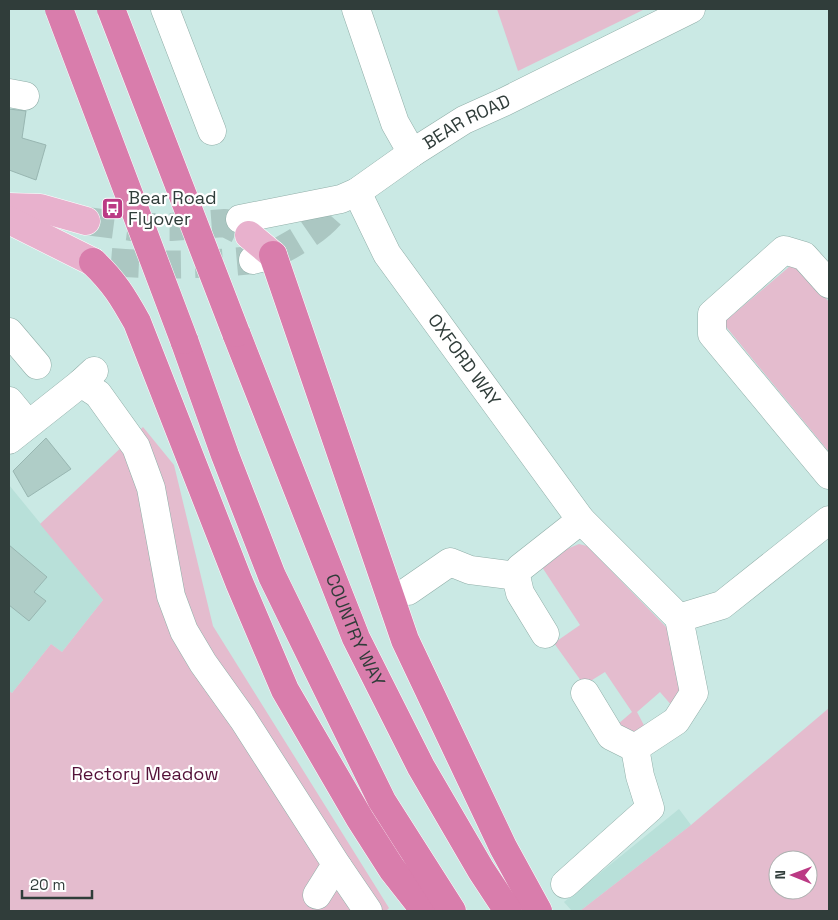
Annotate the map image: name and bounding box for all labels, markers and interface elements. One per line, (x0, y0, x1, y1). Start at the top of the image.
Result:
street label: BEAR ROAD (418, 89, 514, 154)
place label: Bear Road Flyover (128, 186, 217, 230)
bus stop icon: Bear Road Flyover (100, 196, 124, 220)
street label: OXFORD WAY (423, 309, 506, 410)
street label: COUNTRY WAY (321, 570, 390, 690)
park label: Rectory Meadow (71, 762, 219, 785)
north arrow (768, 850, 818, 900)
scale bar (22, 868, 92, 900)
text: N (771, 870, 789, 880)
text: 20 m (30, 875, 65, 894)

